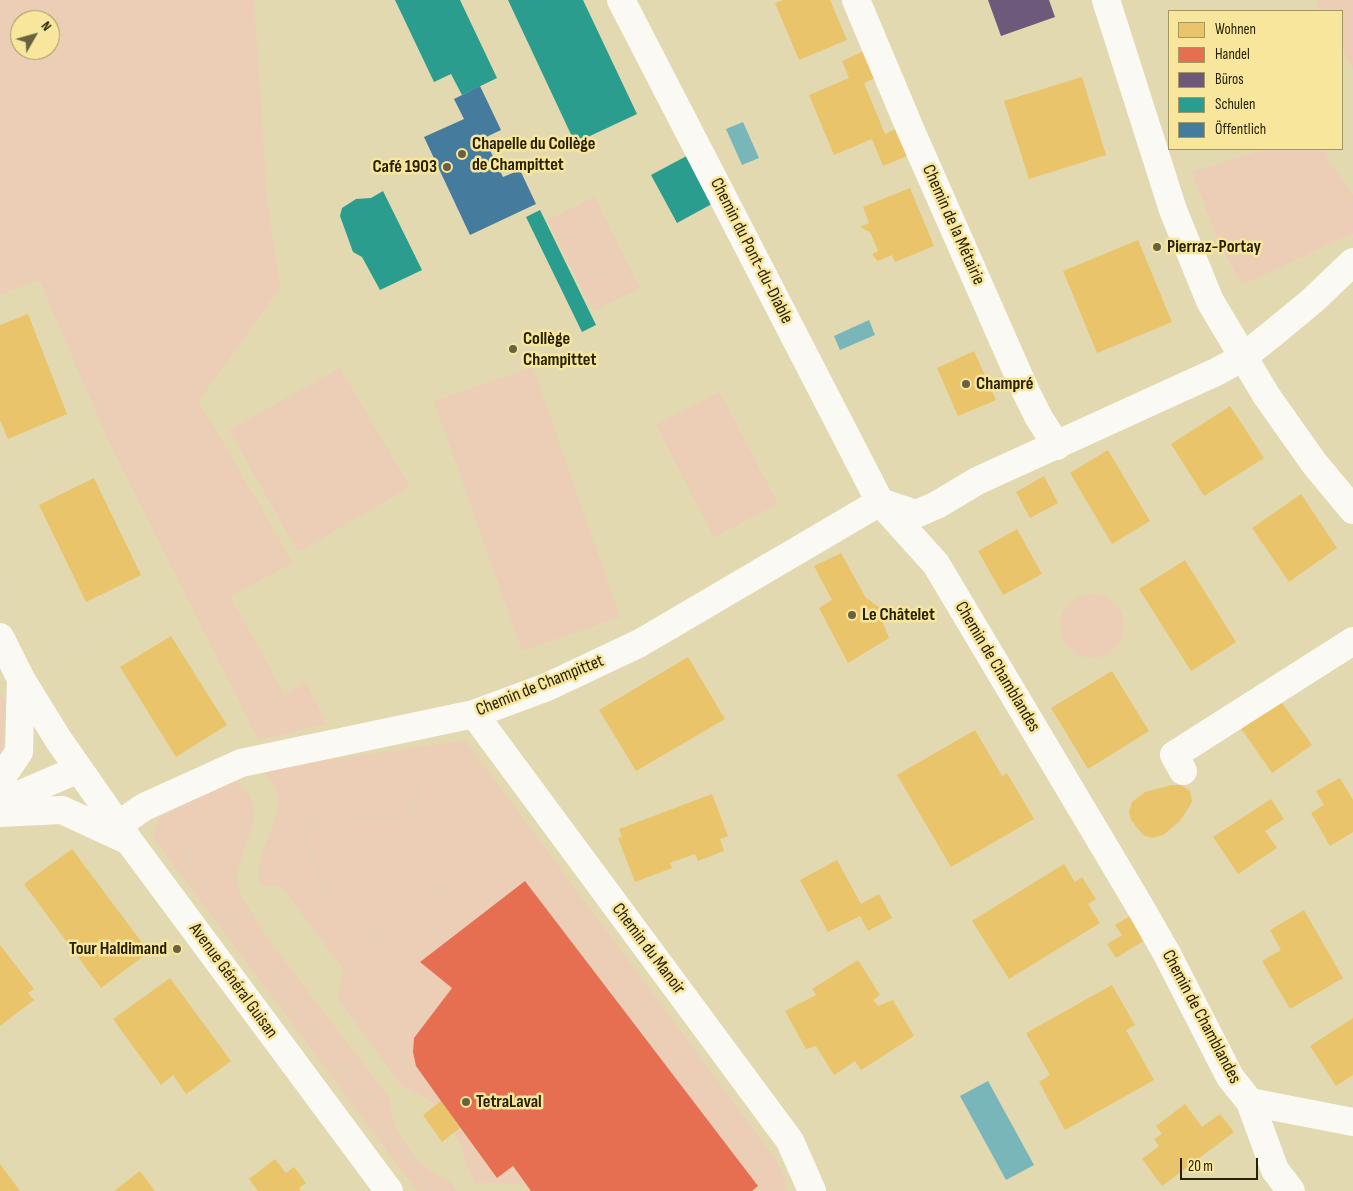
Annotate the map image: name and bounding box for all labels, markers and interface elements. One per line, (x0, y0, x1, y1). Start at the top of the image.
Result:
north arrow (10, 10, 60, 60)
legend (1168, 10, 1343, 150)
text: N (37, 18, 55, 34)
text: Wohnen (1215, 20, 1256, 39)
text: Handel (1215, 45, 1250, 64)
text: Büros (1215, 70, 1244, 89)
text: Schulen (1215, 95, 1255, 114)
text: Öffentlich (1215, 120, 1266, 139)
place label: Chapelle du Collège de Champittet (472, 133, 596, 176)
marker: Chapelle du Collège de Champittet (456, 148, 468, 160)
place label: Café 1903 (373, 156, 437, 178)
marker: Café 1903 (441, 161, 453, 173)
street label: Chemin de la Métairie (917, 162, 989, 288)
street label: Chemin du Pont-du-Diable (705, 174, 797, 328)
place label: Pierraz-Portay (1167, 236, 1261, 258)
marker: Pierraz-Portay (1151, 241, 1163, 253)
place label: Collège Champittet (523, 328, 596, 370)
marker: Collège Champittet (507, 343, 519, 355)
place label: Champré (976, 373, 1033, 395)
marker: Champré (960, 378, 972, 390)
street label: Chemin de Chamblandes (950, 598, 1044, 736)
place label: Le Châtelet (862, 604, 935, 626)
marker: Le Châtelet (846, 609, 858, 621)
street label: Chemin de Champittet (473, 651, 607, 721)
street label: Chemin du Manoir (607, 899, 689, 999)
street label: Avenue Général Guisan (184, 919, 282, 1043)
place label: Tour Haldimand (69, 938, 167, 960)
marker: Tour Haldimand (171, 943, 183, 955)
street label: Chemin de Chamblandes (1157, 946, 1245, 1088)
place label: TetraLaval (476, 1091, 542, 1113)
marker: TetraLaval (460, 1096, 472, 1108)
scale bar (1183, 1148, 1260, 1180)
text: 20 m (1188, 1157, 1213, 1176)

